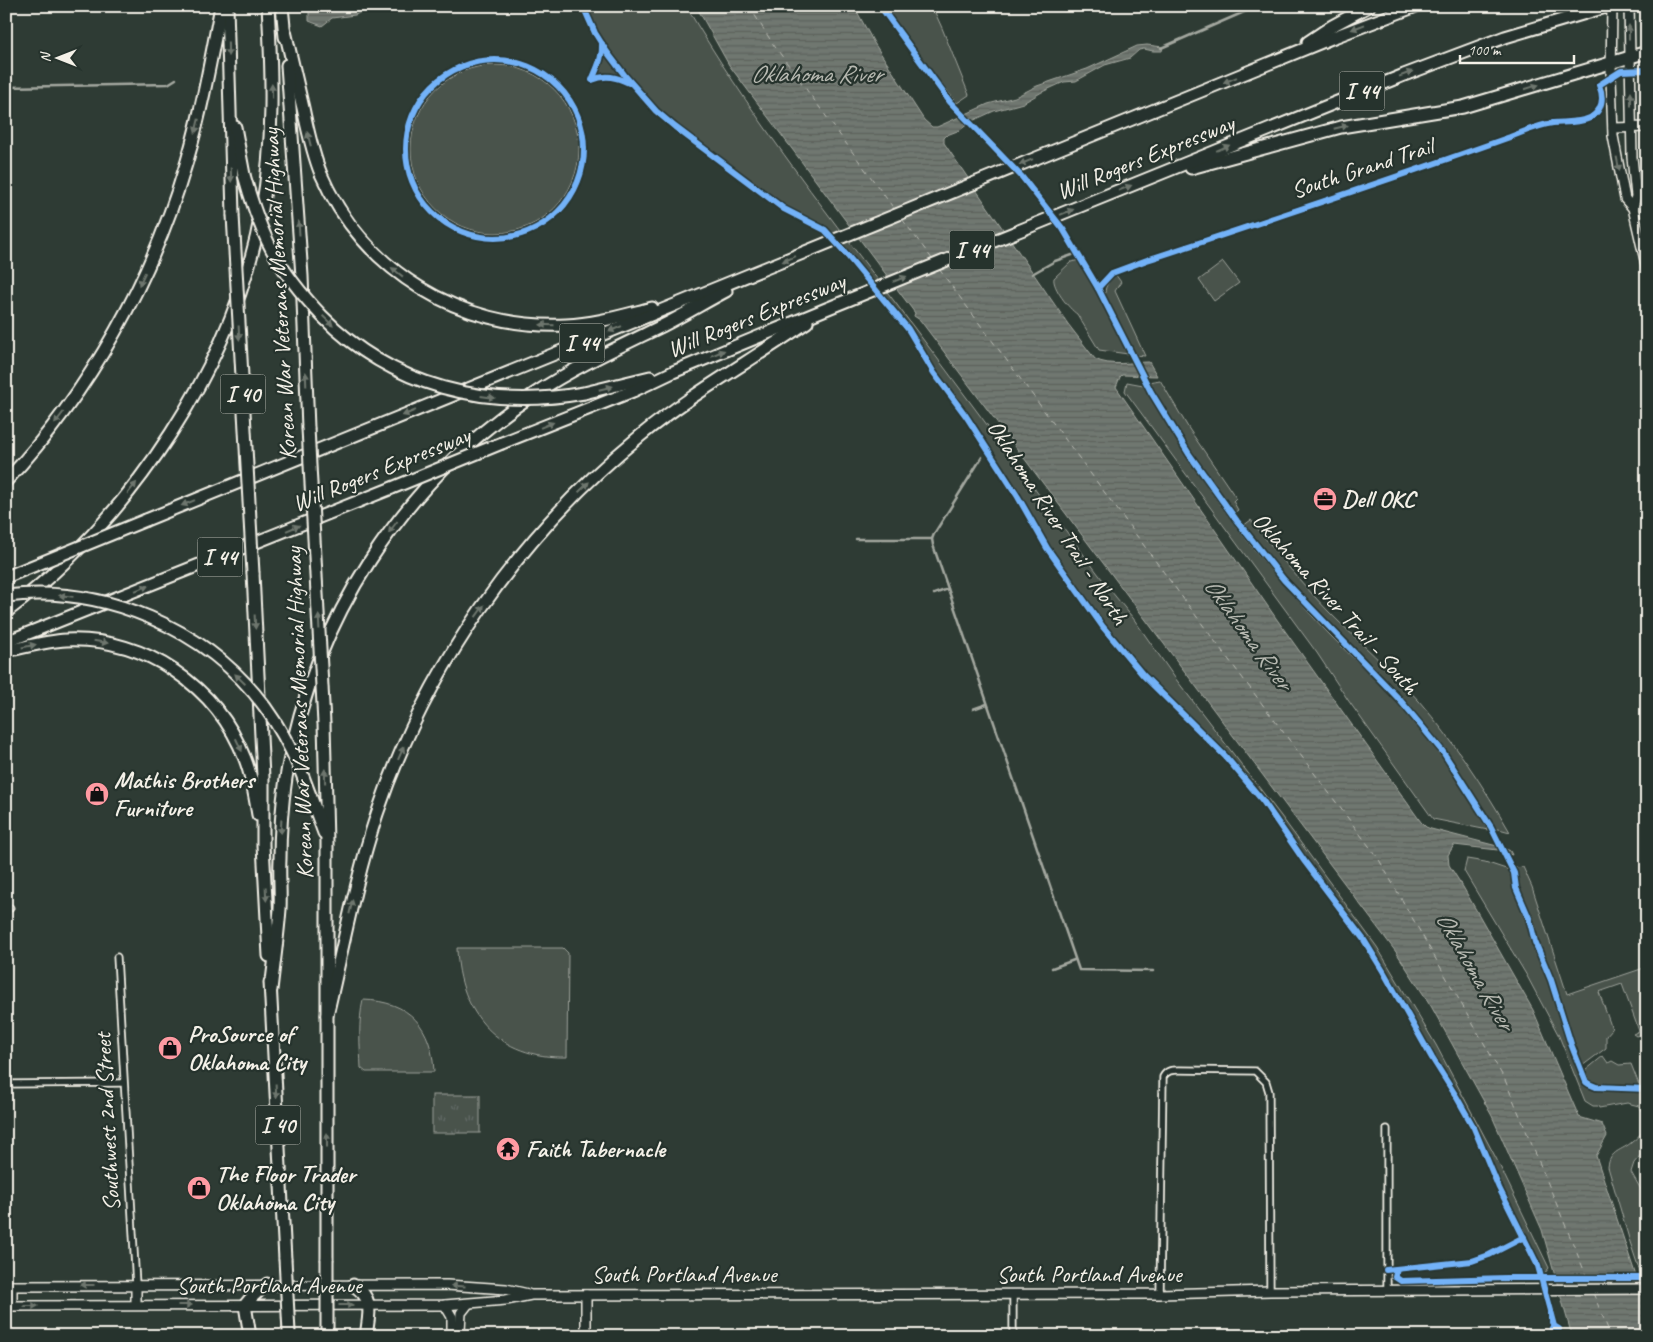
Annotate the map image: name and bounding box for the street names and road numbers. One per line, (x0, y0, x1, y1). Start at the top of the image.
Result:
road number: I 44 (1340, 72, 1384, 110)
street label: Will Rogers Expressway (1052, 107, 1240, 206)
street label: Korean War Veterans Memorial Highway (255, 126, 303, 461)
street label: South Grand Trail (1287, 130, 1440, 205)
road number: I 44 (950, 230, 994, 270)
street label: Will Rogers Expressway (663, 265, 851, 364)
road number: I 44 (560, 323, 604, 362)
road number: I 40 (220, 374, 266, 414)
street label: Oklahoma River Trail - North (981, 414, 1136, 631)
street label: Will Rogers Expressway (288, 419, 476, 518)
street label: Oklahoma River Trail - South (1247, 506, 1425, 700)
road number: I 44 (198, 538, 242, 576)
street label: Korean War Veterans Memorial Highway (278, 545, 320, 880)
street label: Southwest 2nd Street (87, 1030, 127, 1212)
road number: I 40 (256, 1106, 300, 1144)
street label: South Portland Avenue (591, 1259, 779, 1289)
street label: South Portland Avenue (996, 1259, 1184, 1289)
street label: South Portland Avenue (176, 1270, 364, 1300)

